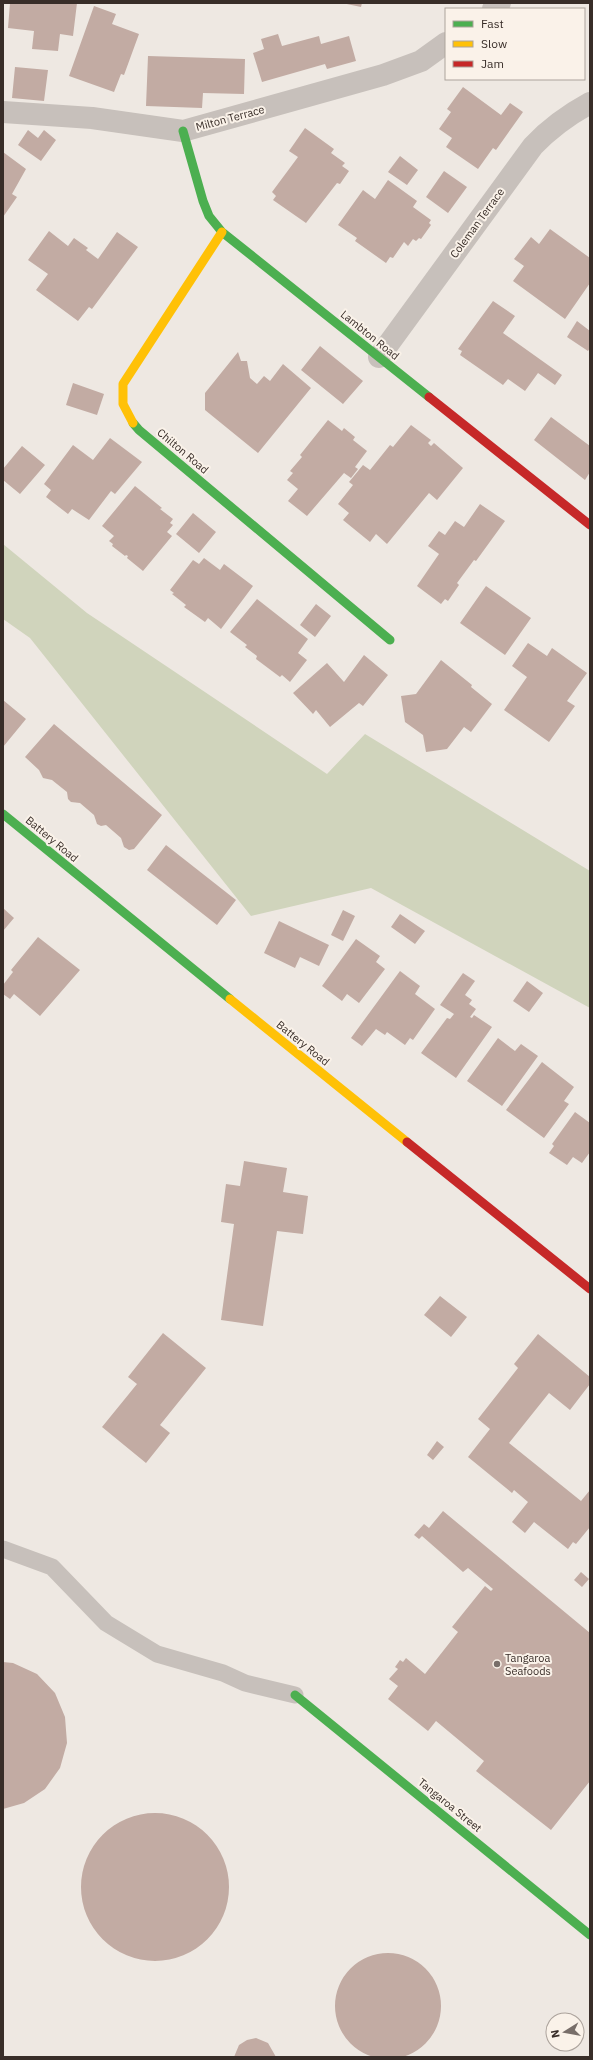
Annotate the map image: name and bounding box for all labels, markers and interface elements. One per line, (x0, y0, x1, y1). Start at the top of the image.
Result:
legend (445, 8, 585, 80)
text: Fast (481, 16, 504, 31)
text: Slow (481, 36, 507, 51)
text: Jam (481, 56, 504, 71)
street label: Milton Terrace (194, 102, 266, 134)
street label: Coleman Terrace (447, 185, 507, 261)
street label: Lambton Road (338, 307, 402, 363)
street label: Chilton Road (154, 425, 212, 477)
street label: Battery Road (23, 813, 81, 865)
street label: Battery Road (274, 1017, 332, 1069)
place label: Tangaroa Seafoods (505, 1651, 551, 1678)
marker: Tangaroa Seafoods (492, 1659, 502, 1669)
street label: Tangaroa Street (415, 1775, 485, 1835)
north arrow (545, 2012, 585, 2052)
text: N (548, 2029, 563, 2039)

